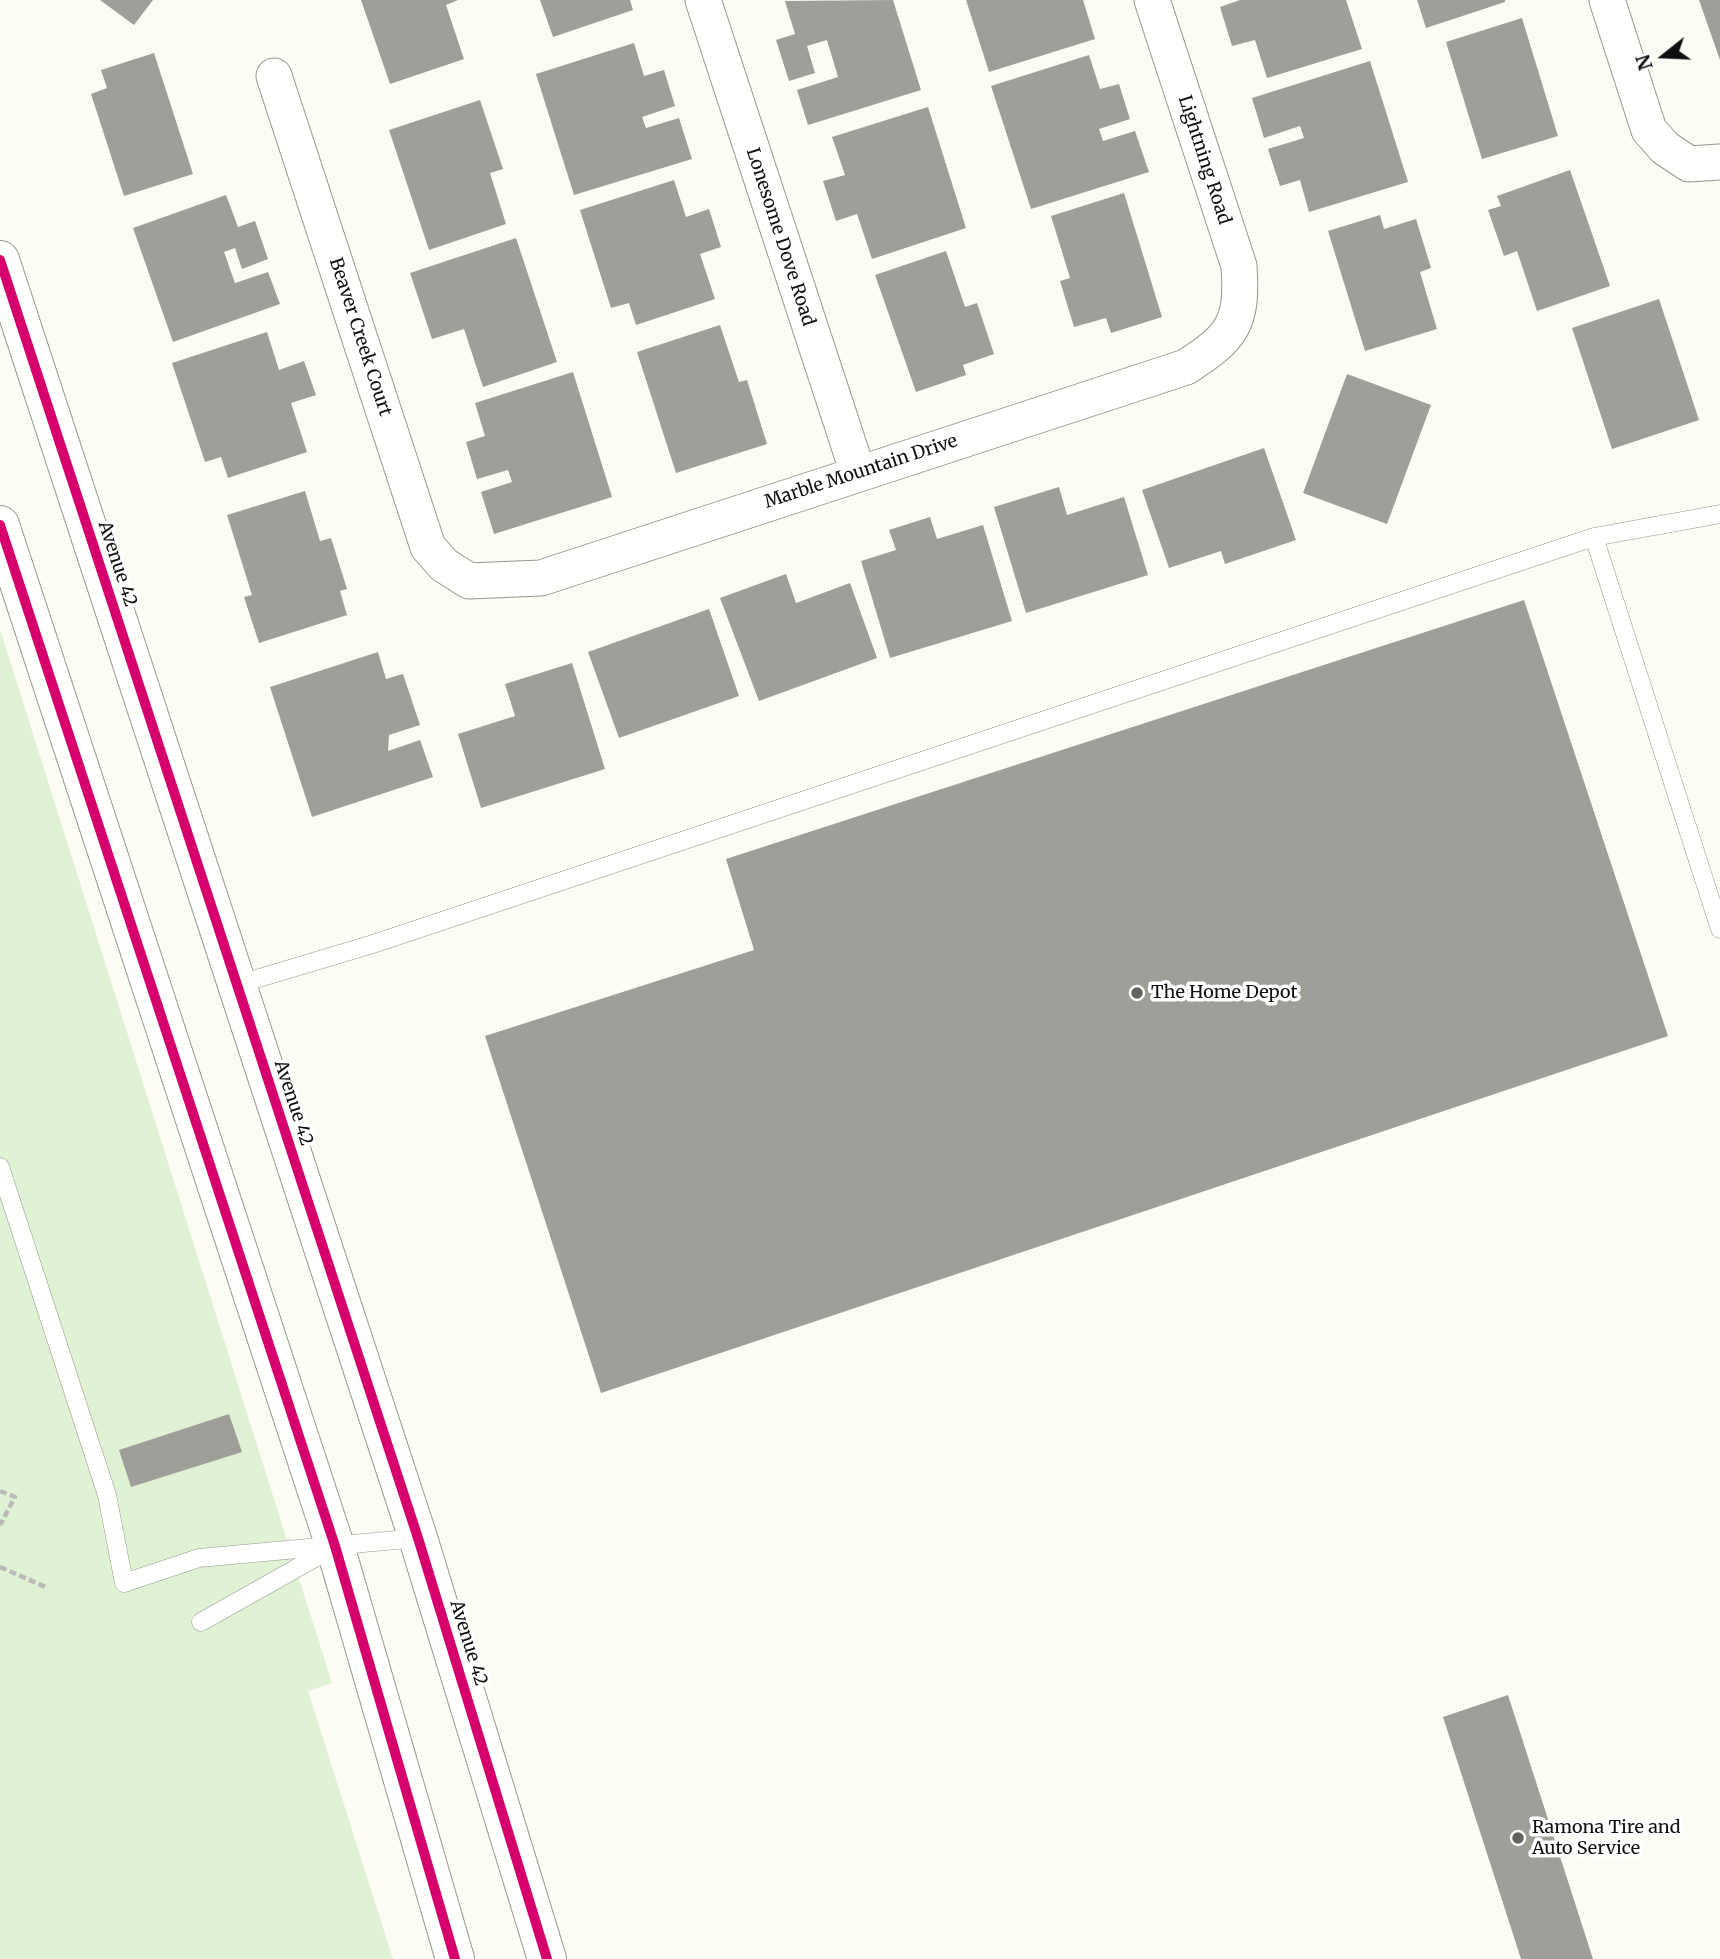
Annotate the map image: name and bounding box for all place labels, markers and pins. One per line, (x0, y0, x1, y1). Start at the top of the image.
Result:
place label: The Home Depot (1151, 982, 1298, 1004)
marker: The Home Depot (1129, 985, 1145, 1001)
place label: Ramona Tire and Auto Service (1532, 1817, 1681, 1860)
marker: Ramona Tire and Auto Service (1510, 1830, 1526, 1846)

